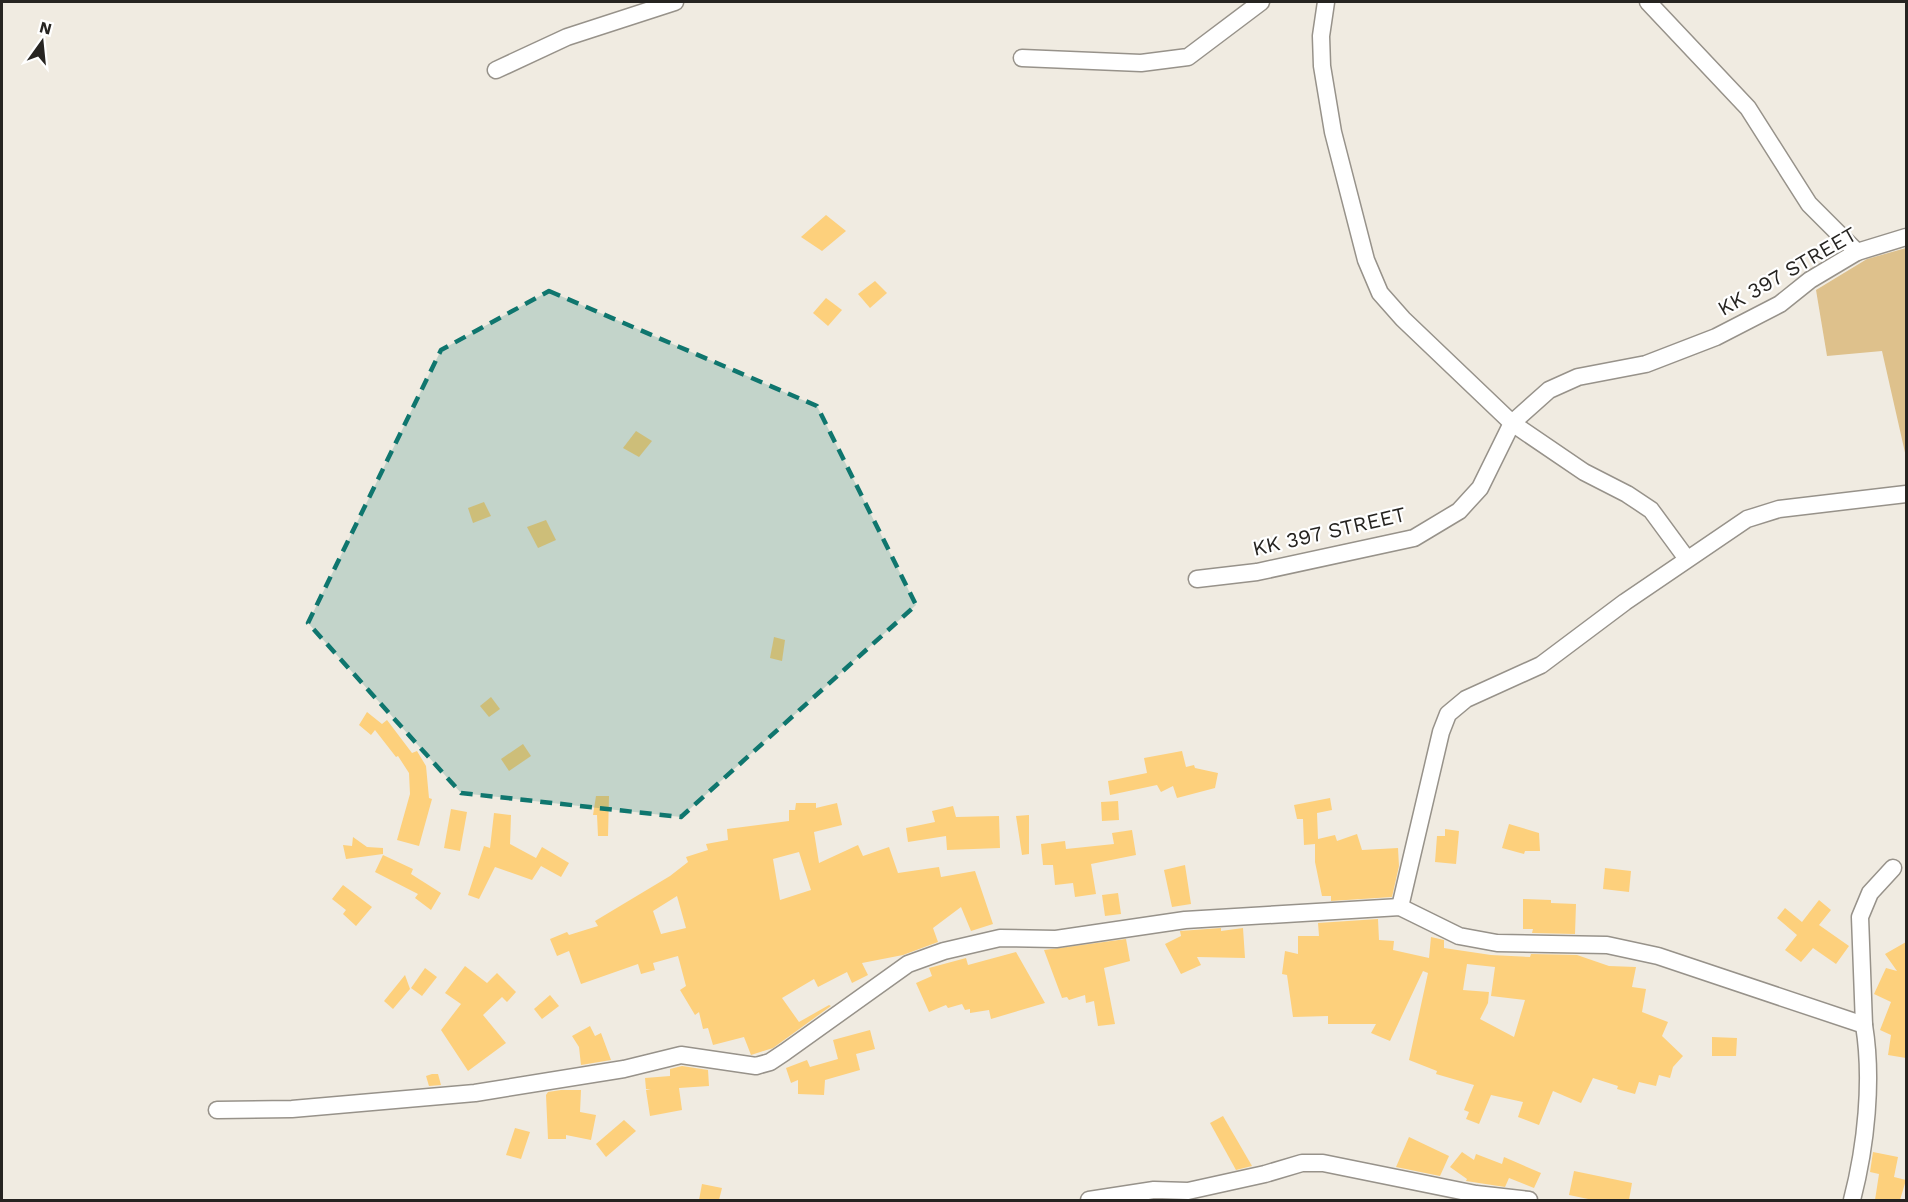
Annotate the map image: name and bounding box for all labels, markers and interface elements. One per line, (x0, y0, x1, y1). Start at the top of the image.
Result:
north arrow (12, 12, 72, 72)
text: N (38, 17, 54, 39)
street label: KK 397 STREET (1713, 221, 1861, 321)
street label: KK 397 STREET (1250, 501, 1408, 561)

